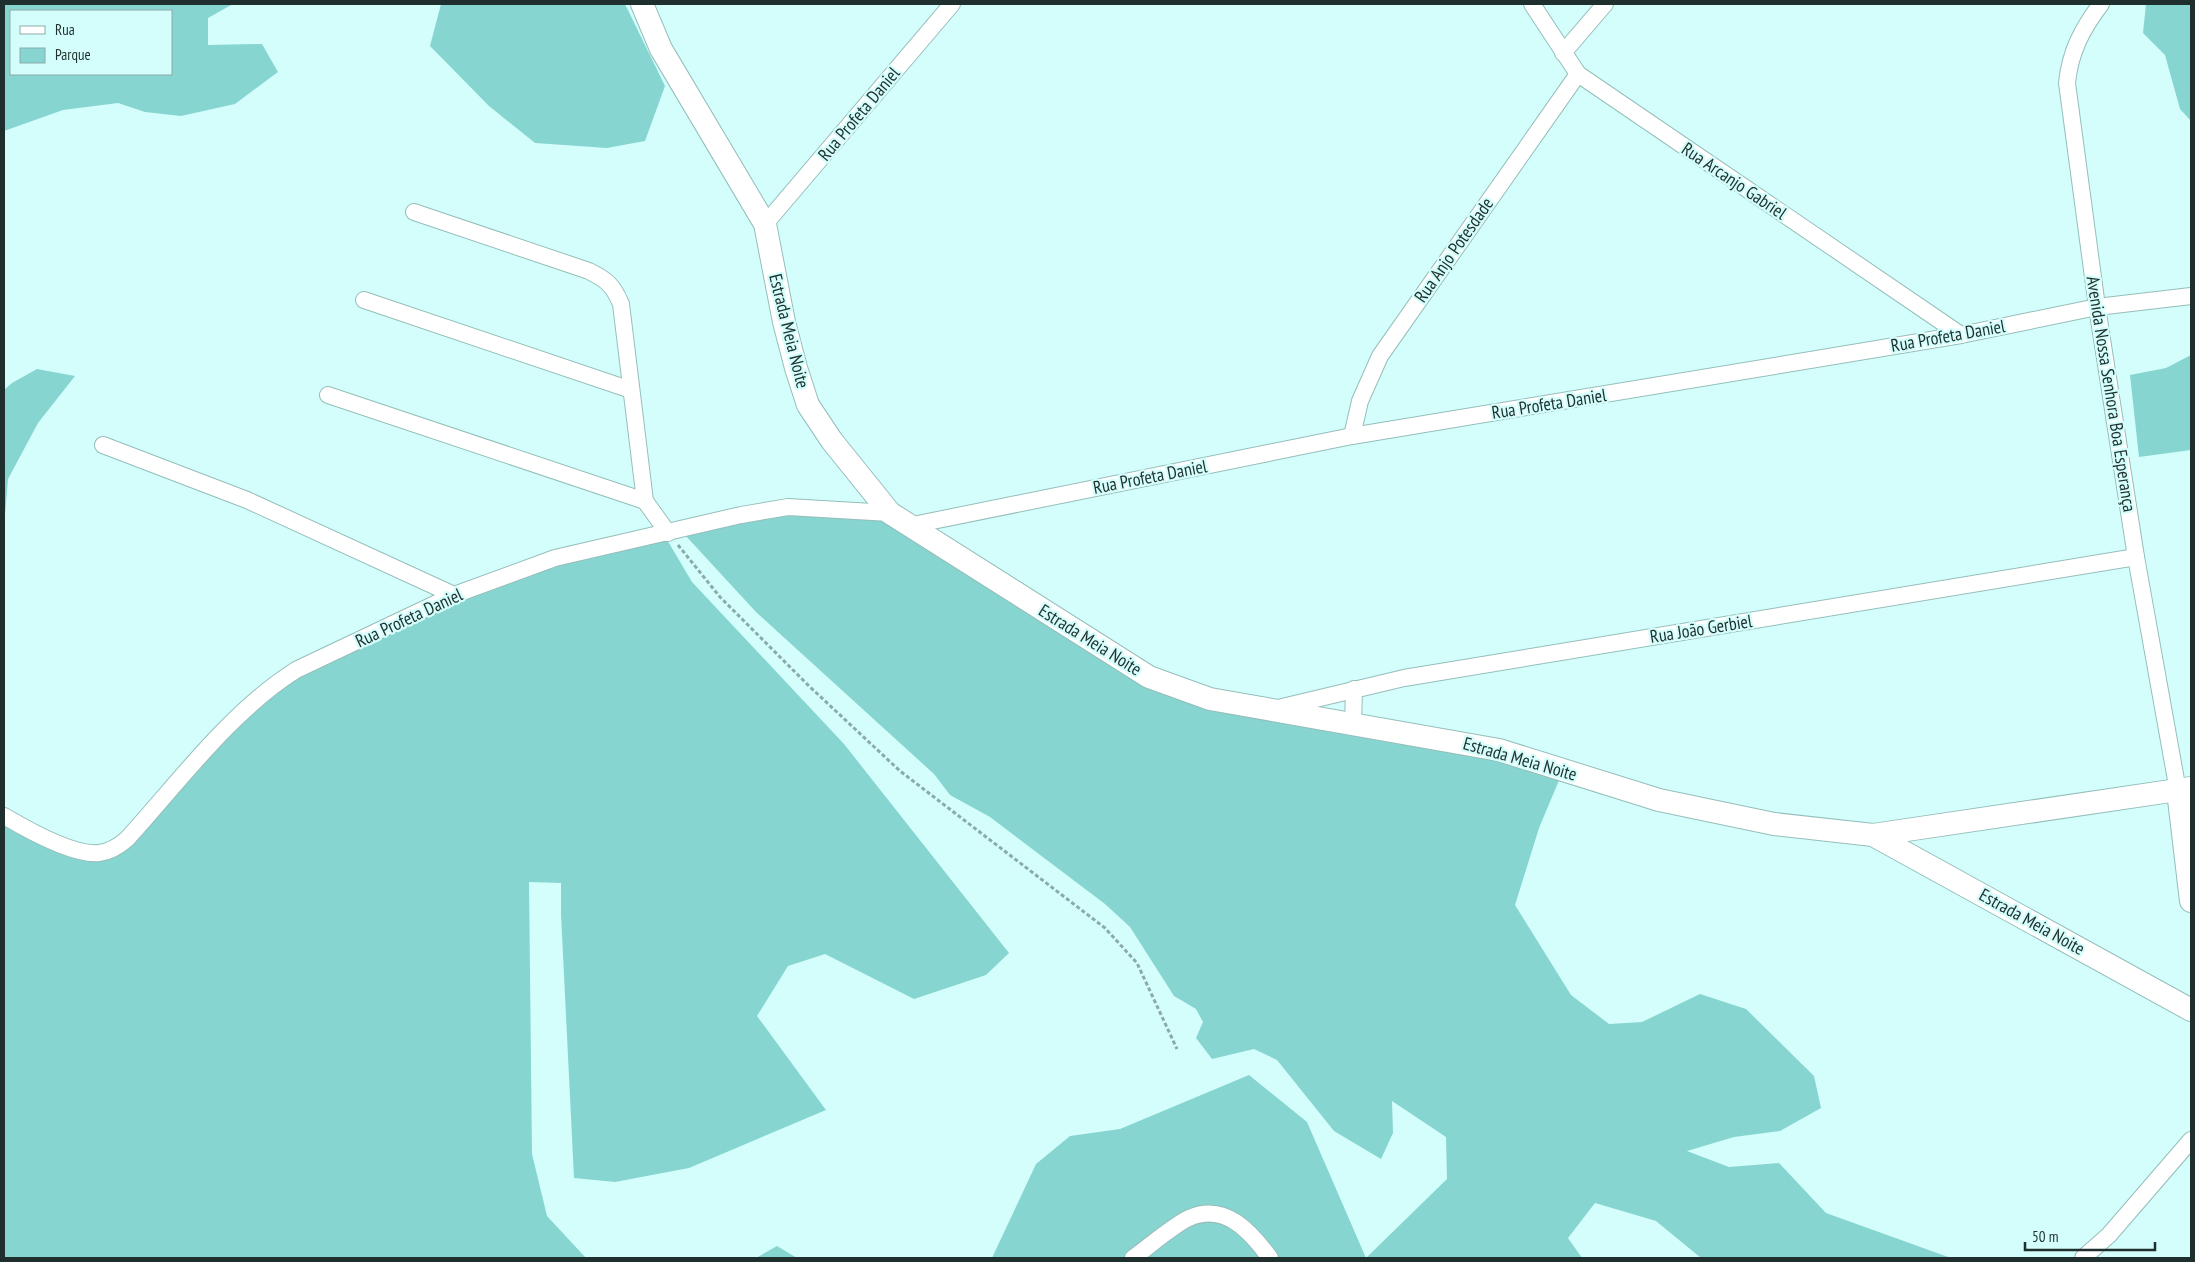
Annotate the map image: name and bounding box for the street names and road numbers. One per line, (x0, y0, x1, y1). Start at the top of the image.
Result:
street label: Rua Profeta Daniel (813, 61, 905, 165)
street label: Rua Arcanjo Gabriel (1677, 137, 1792, 225)
street label: Rua Anjo Potesdade (1409, 193, 1498, 307)
street label: Estrada Meia Noite (764, 271, 815, 390)
street label: Avenida Nossa Senhora Boa Esperança (2081, 274, 2141, 513)
street label: Rua Profeta Daniel (1889, 314, 2008, 357)
street label: Rua Profeta Daniel (1490, 383, 1609, 424)
street label: Rua Profeta Daniel (1091, 454, 1210, 499)
street label: Rua Profeta Daniel (352, 582, 467, 652)
street label: Estrada Meia Noite (1035, 599, 1146, 680)
street label: Rua João Gerbiel (1648, 609, 1754, 648)
street label: Estrada Meia Noite (1461, 731, 1580, 786)
street label: Estrada Meia Noite (1975, 883, 2089, 960)

